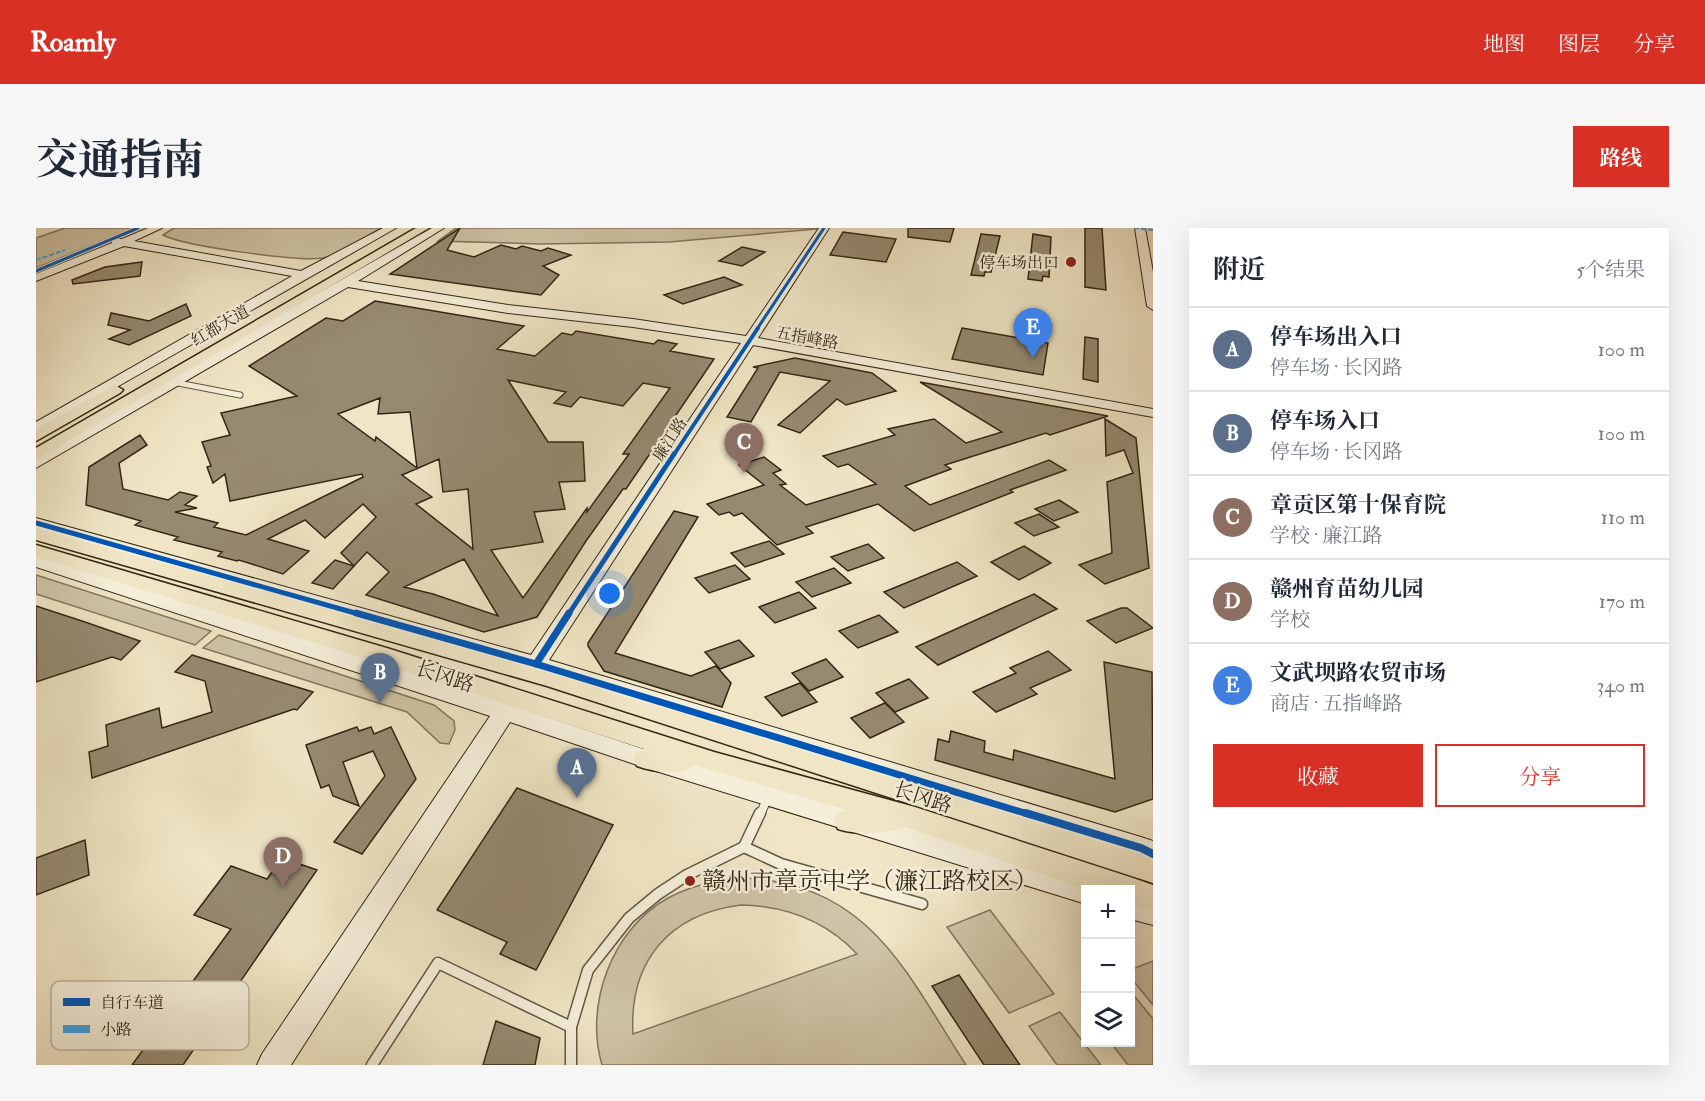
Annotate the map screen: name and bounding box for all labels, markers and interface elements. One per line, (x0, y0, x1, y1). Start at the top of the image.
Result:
text: Roamly (30, 25, 116, 60)
text: 地图 (1483, 31, 1525, 58)
text: 图层 (1558, 31, 1600, 58)
text: 分享 (1633, 31, 1675, 58)
button: 路线 (1573, 126, 1669, 187)
text: 交通指南 (36, 135, 204, 187)
place label: 停车场出口 (979, 253, 1059, 273)
text: 附近 (1213, 254, 1265, 286)
marker: 停车场出口 (1064, 255, 1078, 269)
text: 5个结果 (1576, 257, 1645, 282)
street label: 红都大道 (188, 301, 253, 351)
pin: E (1014, 308, 1052, 358)
street label: 五指峰路 (774, 323, 840, 353)
text: 停车场出入口 (1270, 323, 1402, 351)
text: A (1226, 337, 1239, 362)
text: 100 m (1598, 337, 1645, 362)
text: 停车场 · 长冈路 (1270, 355, 1402, 380)
text: 停车场入口 (1270, 407, 1380, 435)
street label: 廉江路 (648, 414, 691, 465)
text: B (1226, 421, 1239, 446)
text: 100 m (1598, 421, 1645, 446)
pin: C (724, 424, 764, 473)
text: 停车场 · 长冈路 (1270, 439, 1402, 464)
text: 章贡区第十保育院 (1270, 491, 1446, 519)
text: C (1225, 505, 1240, 530)
text: 110 m (1601, 505, 1645, 530)
text: 学校 · 廉江路 (1270, 523, 1382, 548)
text: 赣州育苗幼儿园 (1270, 575, 1424, 603)
your location (595, 579, 624, 608)
text: D (1224, 589, 1241, 614)
text: 170 m (1599, 589, 1645, 614)
text: 学校 (1270, 607, 1310, 632)
pin: B (360, 654, 400, 703)
street label: 长冈路 (412, 655, 477, 698)
text: 文武坝路农贸市场 (1270, 659, 1446, 687)
text: E (1225, 673, 1240, 698)
text: 340 m (1597, 673, 1645, 698)
text: 商店 · 五指峰路 (1270, 691, 1402, 716)
button: 收藏 (1213, 744, 1423, 807)
button: 分享 (1435, 744, 1645, 807)
pin: A (558, 748, 596, 798)
street label: 长冈路 (890, 776, 955, 819)
pin: D (264, 838, 302, 887)
place label: 赣州市章贡中学（濂江路校区） (702, 866, 1038, 897)
marker: 赣州市章贡中学（濂江路校区） (683, 874, 697, 888)
map controls (1081, 885, 1135, 1047)
button: + (1081, 885, 1135, 939)
button: − (1081, 939, 1135, 993)
legend (51, 981, 249, 1050)
text: 自行车道 (100, 993, 164, 1013)
button: layers (1081, 993, 1135, 1047)
text: 小路 (100, 1020, 132, 1040)

